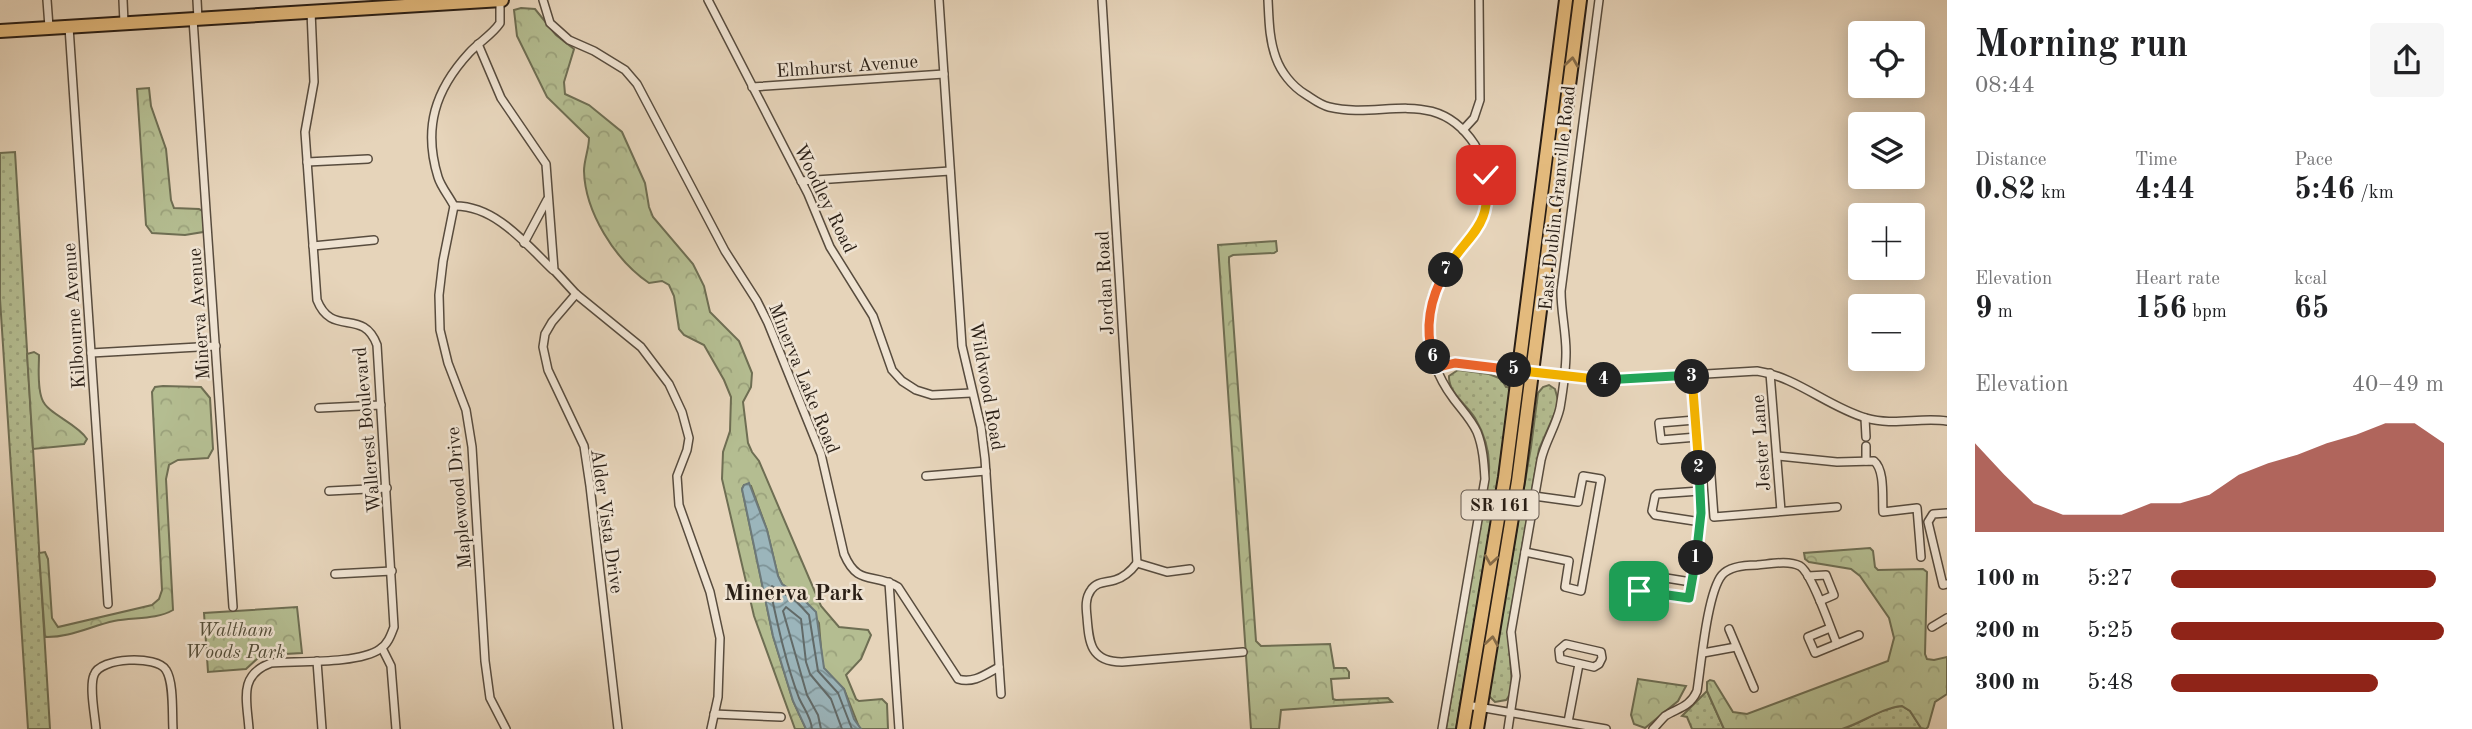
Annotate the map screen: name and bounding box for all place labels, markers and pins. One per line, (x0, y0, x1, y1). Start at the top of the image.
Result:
pin (1456, 145, 1516, 205)
pin: 7 (1428, 252, 1464, 288)
pin: 6 (1416, 340, 1450, 374)
pin: 5 (1496, 352, 1532, 388)
pin: 3 (1674, 360, 1710, 394)
pin: 4 (1586, 362, 1622, 398)
pin: 2 (1682, 450, 1716, 486)
pin: 1 (1678, 540, 1714, 576)
pin (1609, 561, 1669, 621)

